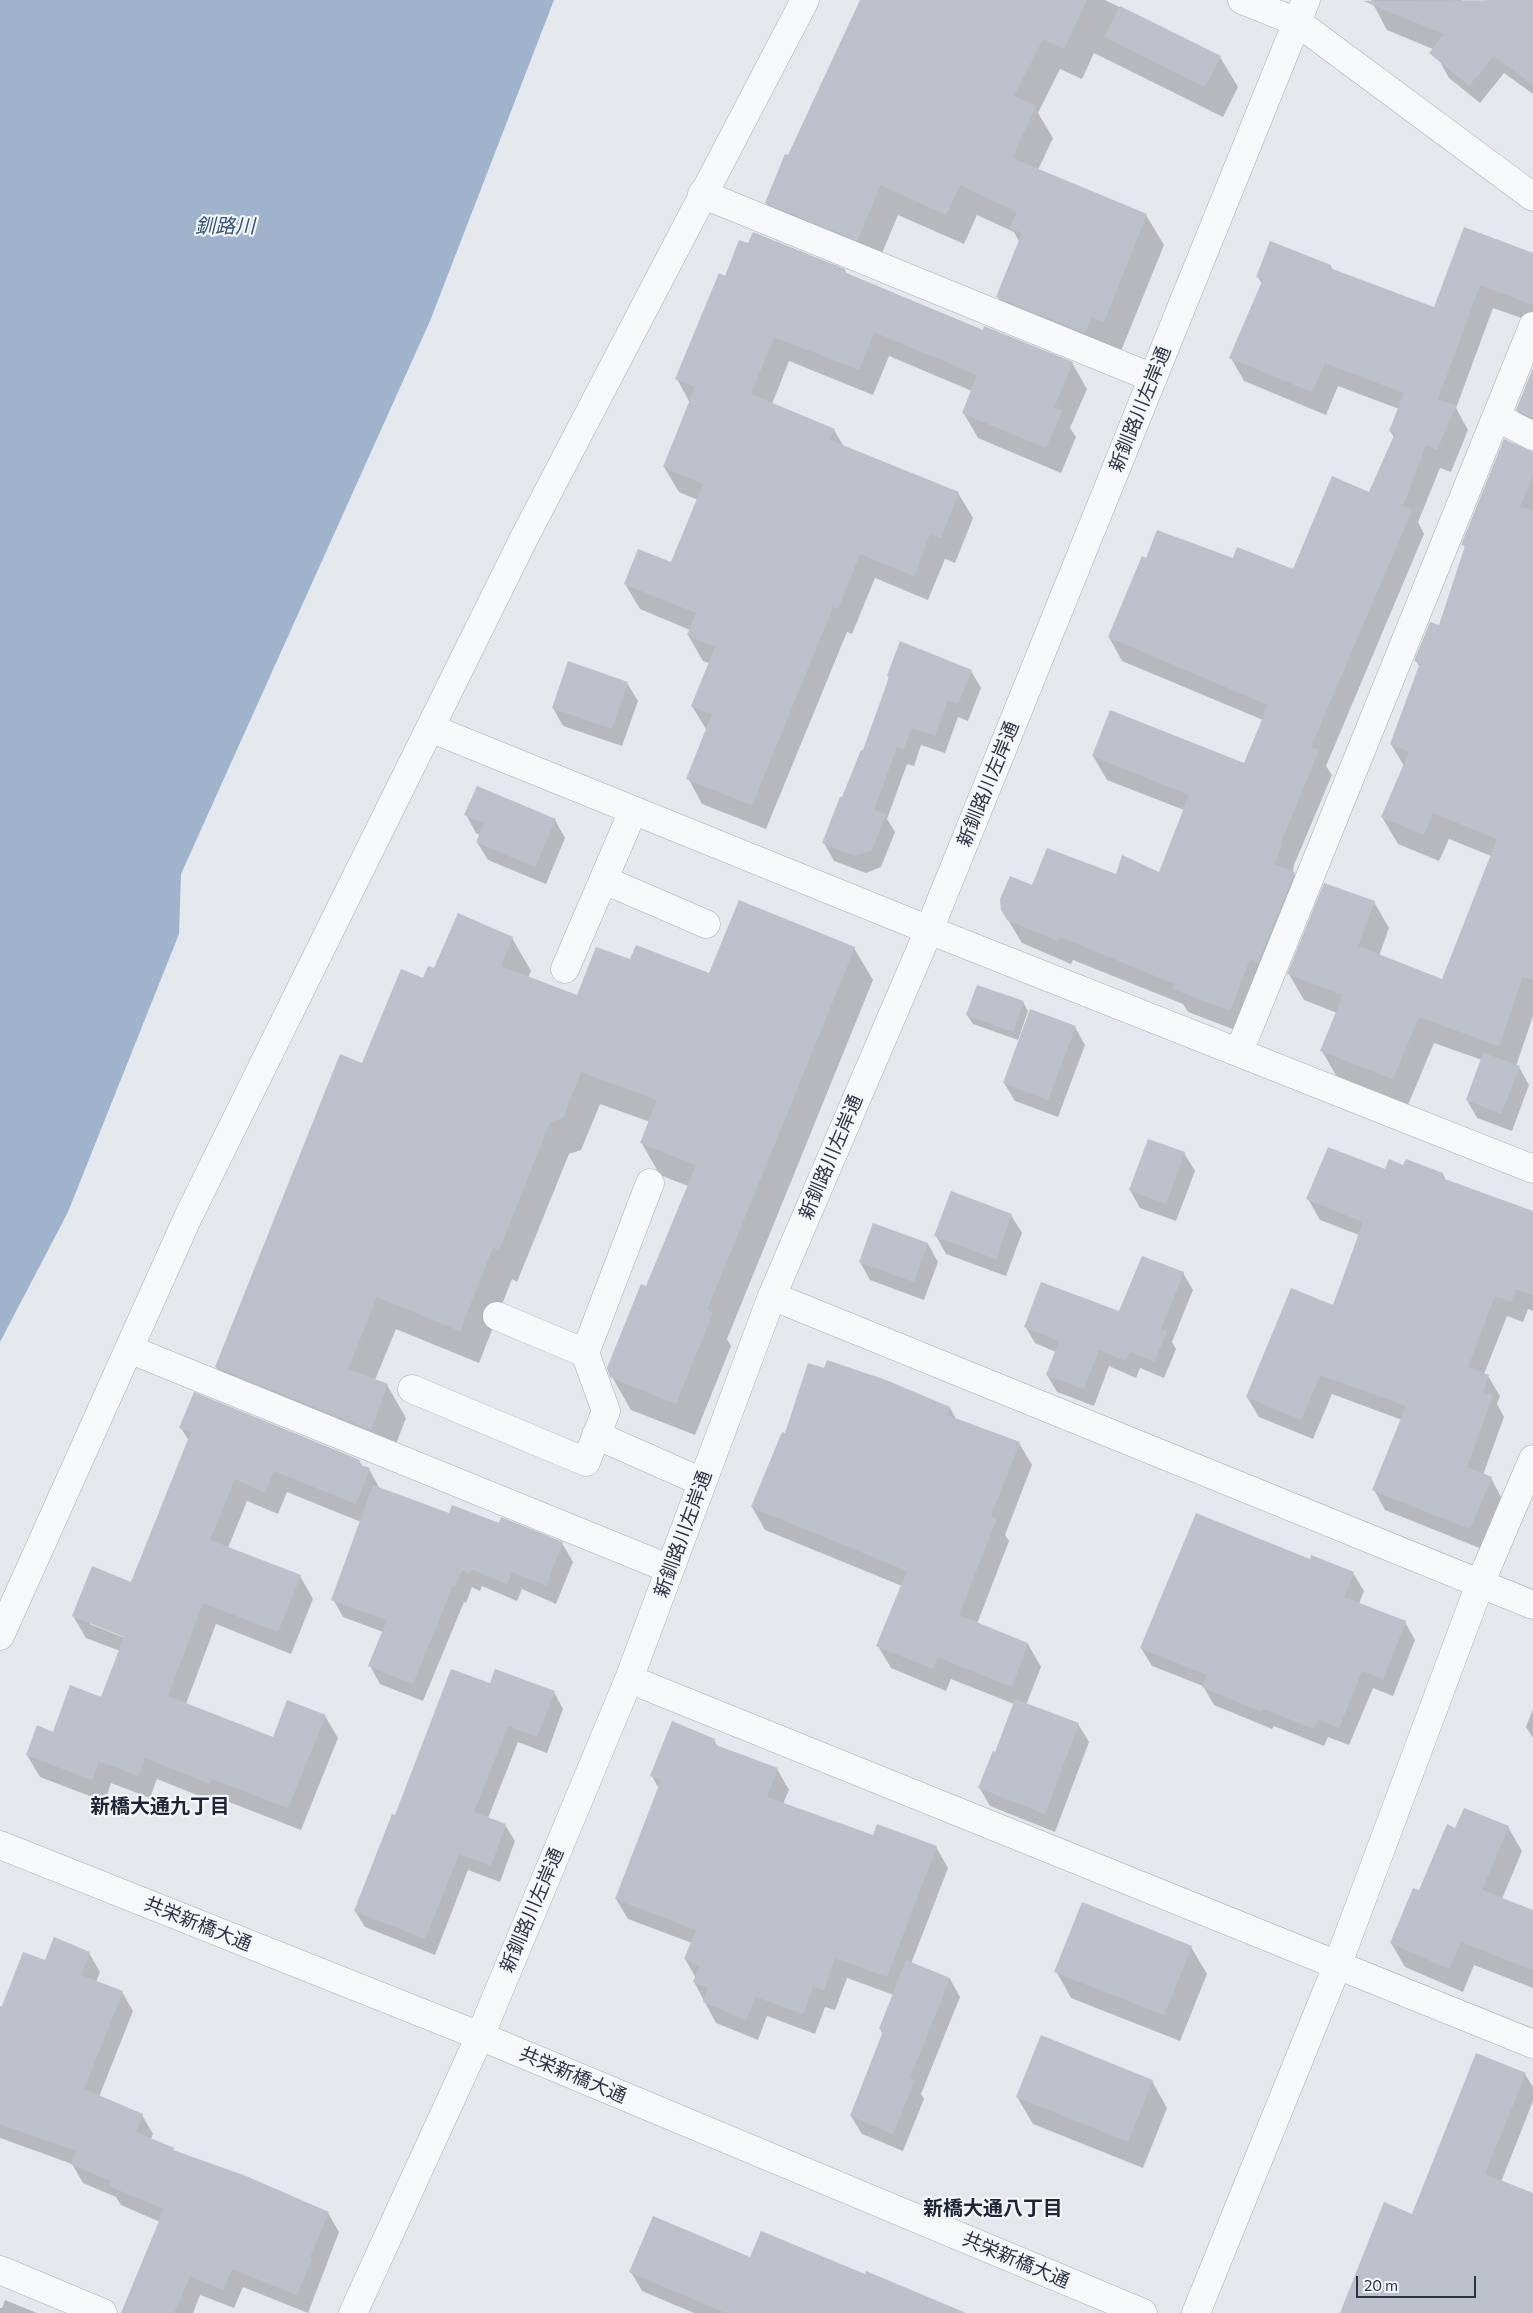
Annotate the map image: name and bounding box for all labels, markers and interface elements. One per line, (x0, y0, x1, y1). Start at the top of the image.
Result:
water label: 釧路川 (195, 214, 255, 238)
street label: 新釧路川左岸通 (1105, 343, 1175, 475)
street label: 新釧路川左岸通 (953, 718, 1023, 850)
street label: 新釧路川左岸通 (795, 1091, 867, 1223)
street label: 新釧路川左岸通 (650, 1468, 716, 1600)
district label: 新橋大通九丁目 (90, 1794, 230, 1818)
street label: 新釧路川左岸通 (496, 1844, 568, 1976)
street label: 共栄新橋大通 (141, 1892, 255, 1956)
street label: 共栄新橋大通 (516, 2042, 630, 2108)
district label: 新橋大通八丁目 (923, 2196, 1063, 2220)
street label: 共栄新橋大通 (959, 2227, 1073, 2293)
scale bar (1358, 2266, 1478, 2298)
text: 20 m (1364, 2276, 1398, 2294)

